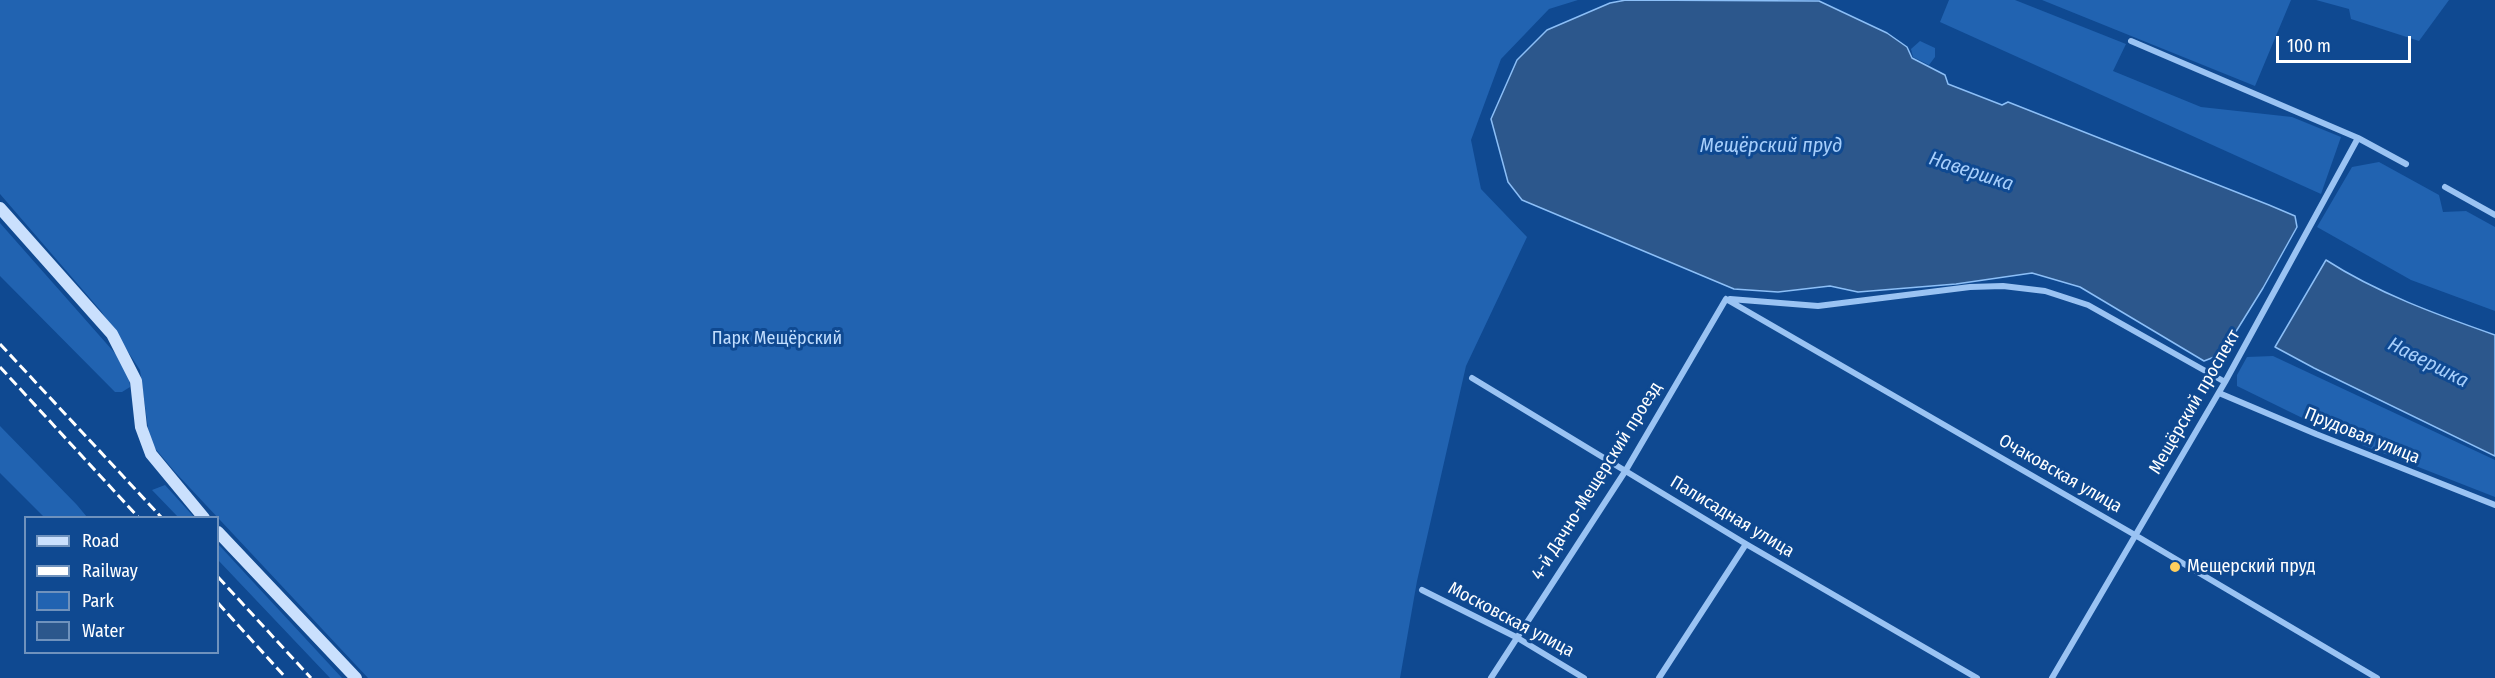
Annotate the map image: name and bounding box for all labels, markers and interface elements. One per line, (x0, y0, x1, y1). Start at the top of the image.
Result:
scale bar (2279, 24, 2414, 62)
text: 100 m (2287, 35, 2331, 57)
water label: Мещёрский пруд (1700, 134, 1842, 158)
water label: Навершка (1926, 147, 2016, 197)
street label: Мещёрский проспект (2145, 326, 2245, 478)
park label: Парк Мещёрский (712, 328, 842, 350)
water label: Навершка (2384, 332, 2472, 394)
street label: 4-й Дачно-Мещерский проезд (1527, 378, 1667, 584)
street label: Прудовая улица (2301, 403, 2423, 469)
street label: Очаковская улица (1995, 430, 2125, 518)
street label: Палисадная улица (1666, 472, 1798, 562)
legend (24, 516, 219, 654)
text: Road (82, 530, 119, 552)
place label: Мещерский пруд (2187, 556, 2316, 578)
text: Railway (82, 560, 138, 582)
marker: Мещерский пруд (2168, 560, 2182, 574)
street label: Московская улица (1444, 578, 1578, 662)
text: Park (82, 590, 114, 612)
text: Water (82, 620, 125, 642)

